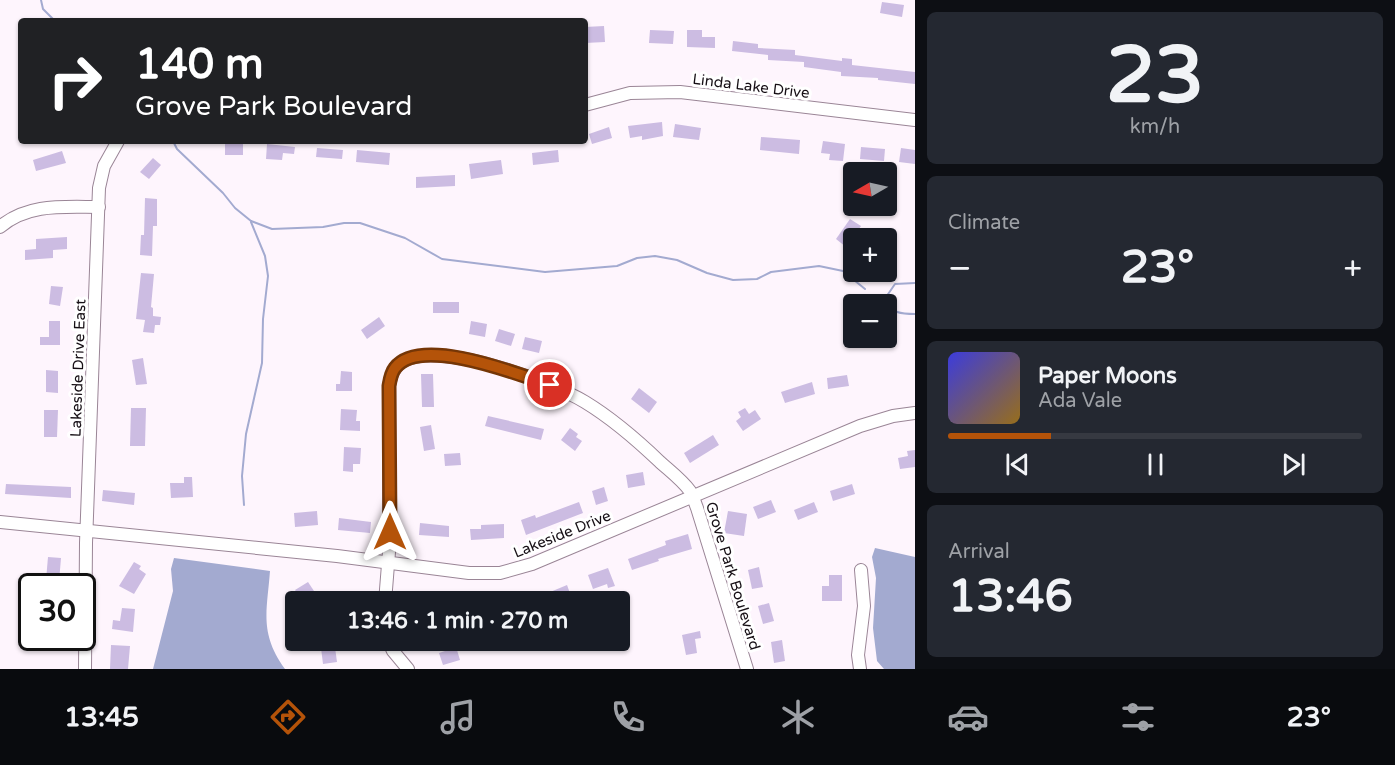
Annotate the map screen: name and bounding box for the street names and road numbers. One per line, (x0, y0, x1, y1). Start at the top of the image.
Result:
street label: Linda Lake Drive (691, 70, 811, 102)
street label: Lakeside Drive East (67, 298, 89, 437)
street label: Grove Park Boulevard (702, 500, 764, 652)
street label: Lakeside Drive (511, 506, 613, 562)

